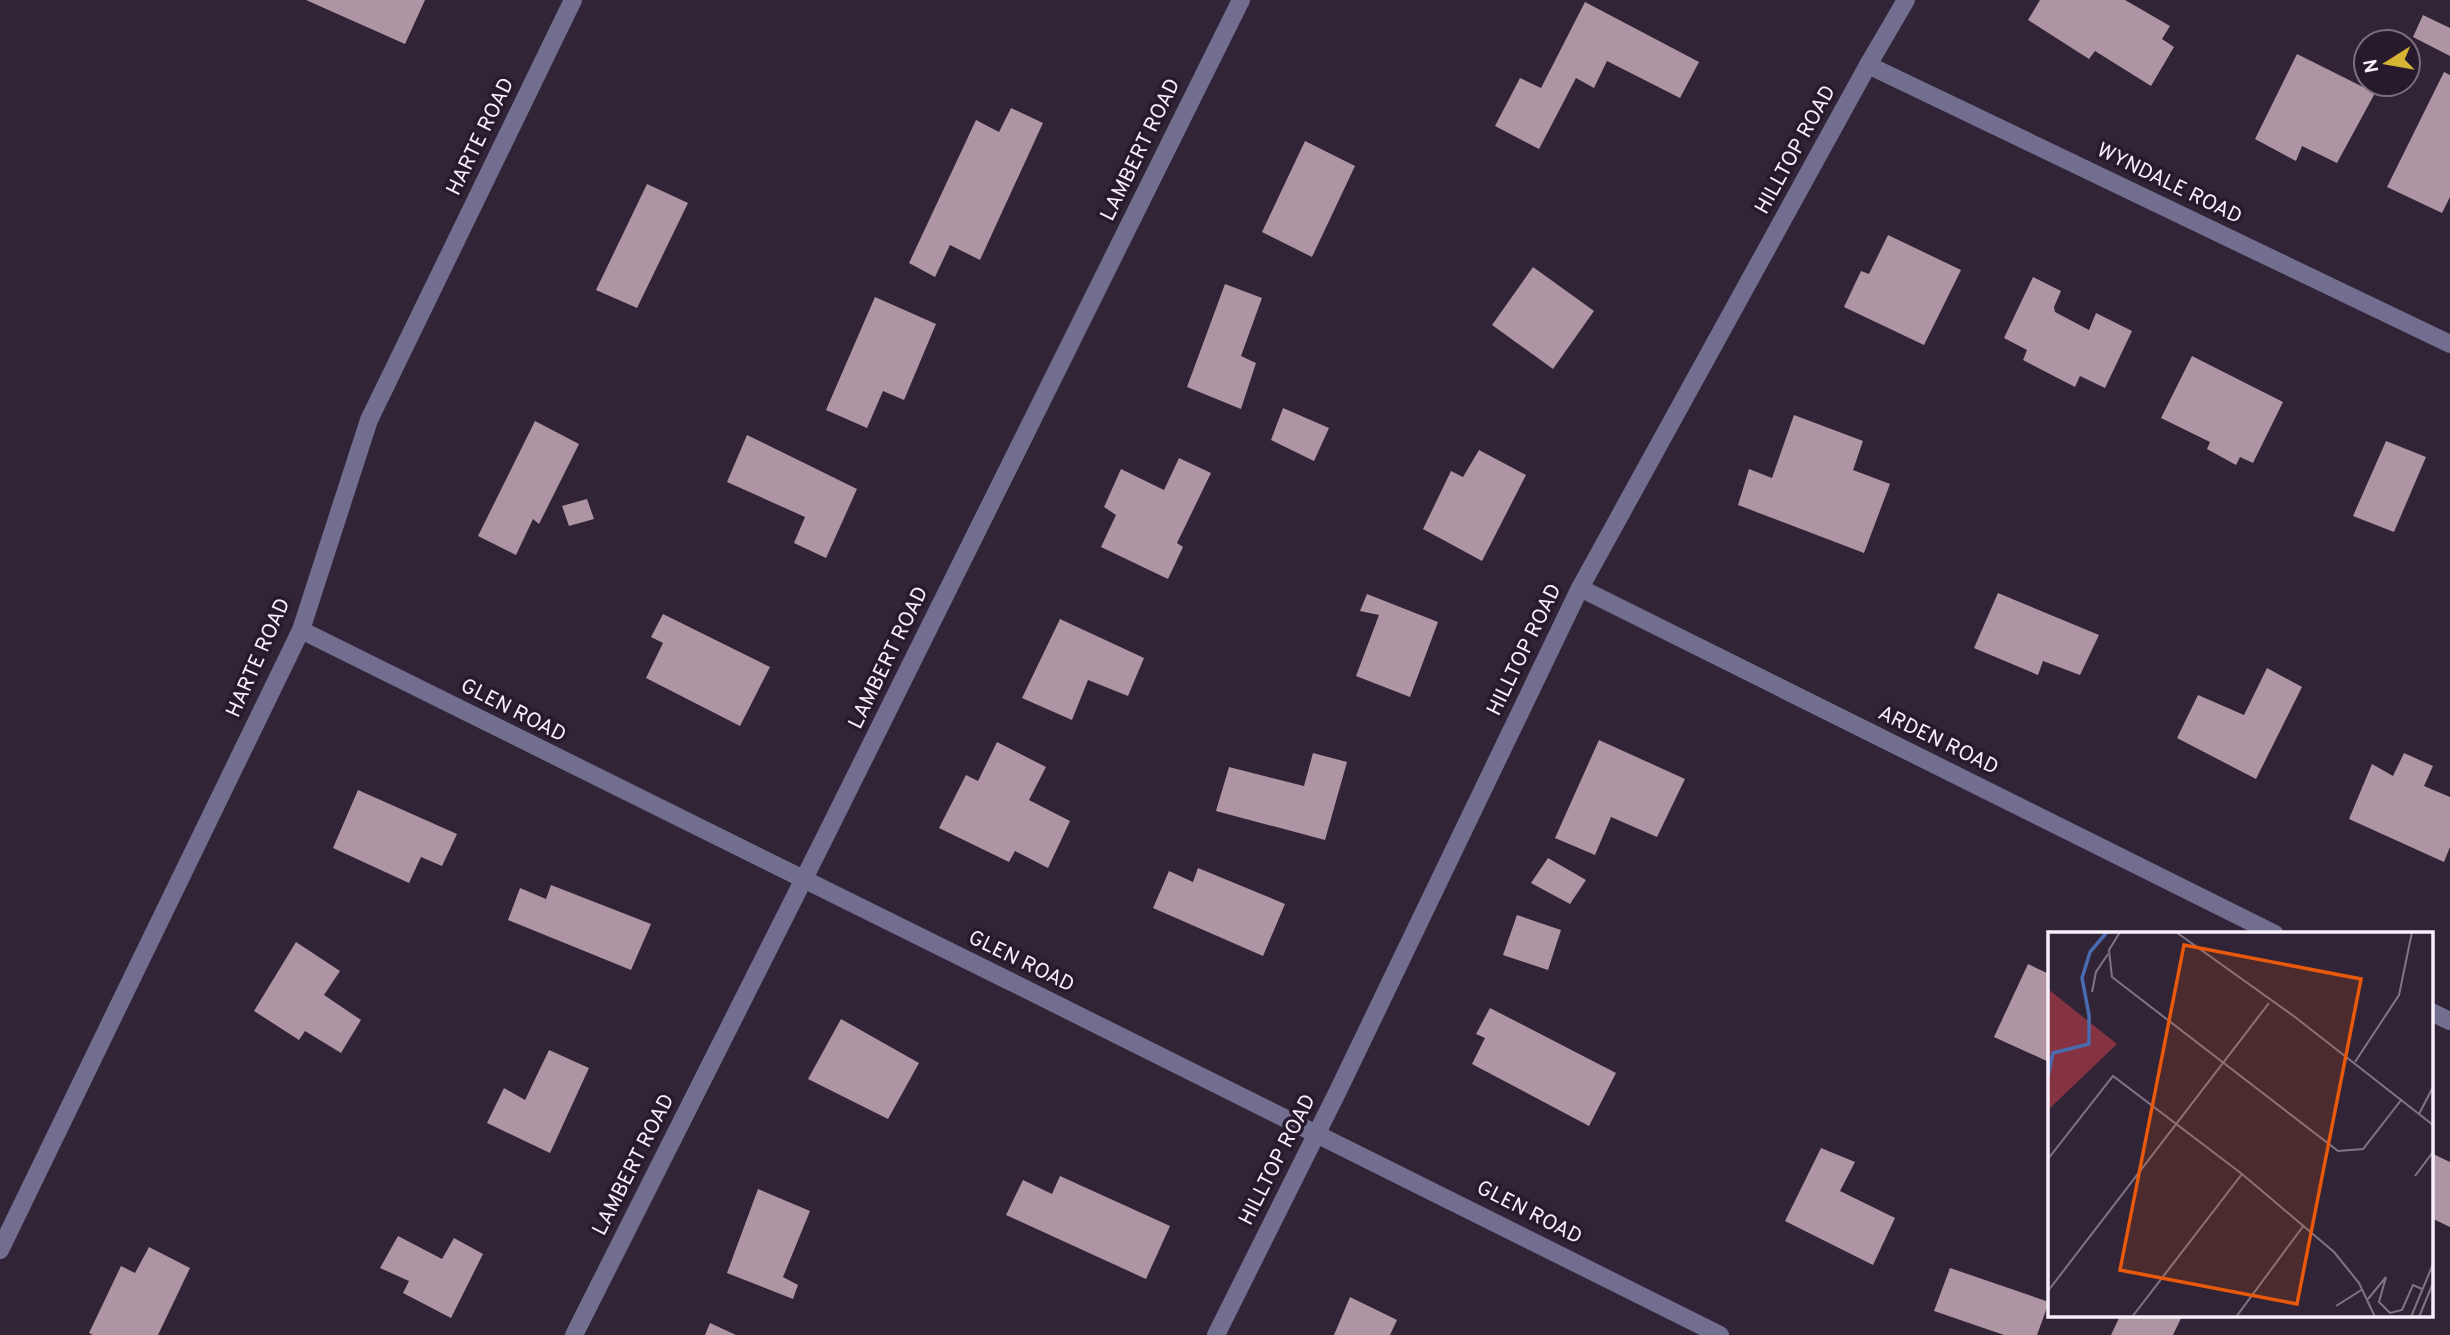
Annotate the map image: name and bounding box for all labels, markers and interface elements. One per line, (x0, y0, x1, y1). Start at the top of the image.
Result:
north arrow (2352, 28, 2422, 98)
text: N (2359, 57, 2385, 75)
street label: HARTE ROAD (441, 74, 521, 200)
street label: LAMBERT ROAD (1095, 74, 1187, 226)
street label: HILLTOP ROAD (1749, 81, 1843, 219)
street label: WYNDALE ROAD (2092, 137, 2246, 231)
street label: HILLTOP ROAD (1481, 580, 1569, 720)
street label: LAMBERT ROAD (843, 582, 935, 734)
street label: HARTE ROAD (221, 594, 297, 722)
street label: GLEN ROAD (456, 673, 570, 749)
street label: ARDEN ROAD (1873, 700, 2003, 782)
street label: GLEN ROAD (963, 925, 1079, 999)
inset map (2048, 932, 2432, 1318)
street label: LAMBERT ROAD (587, 1090, 681, 1240)
street label: HILLTOP ROAD (1233, 1090, 1323, 1230)
street label: GLEN ROAD (1472, 1175, 1586, 1251)

